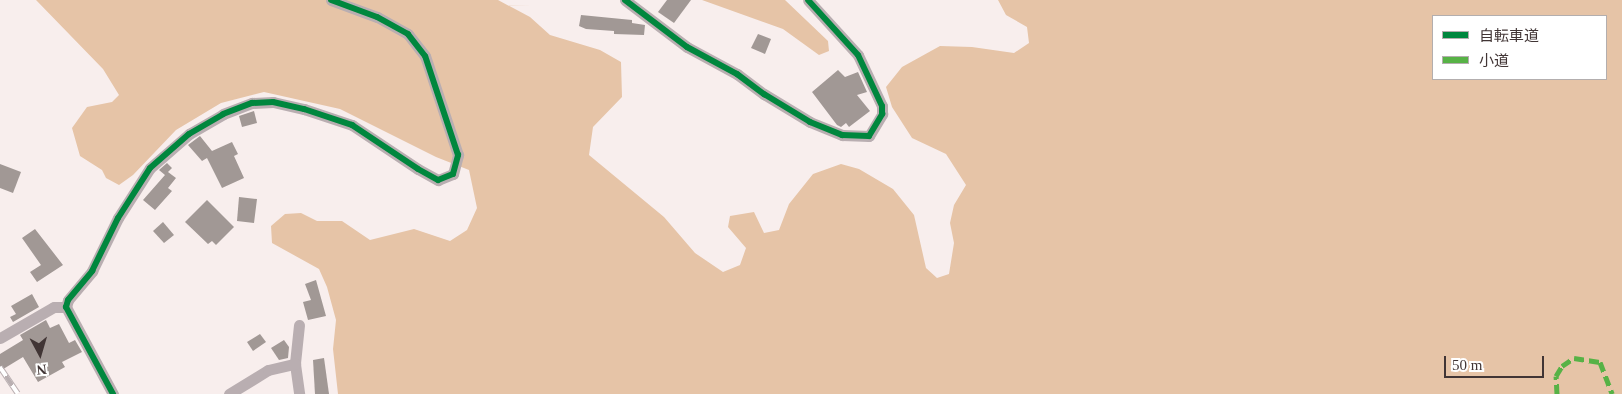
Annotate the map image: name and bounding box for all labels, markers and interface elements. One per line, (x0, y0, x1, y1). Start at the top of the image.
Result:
legend (1432, 15, 1607, 80)
text: 自転車道 (1479, 28, 1539, 44)
text: 小道 (1479, 53, 1509, 69)
north arrow (15, 329, 65, 379)
scale bar (1447, 346, 1547, 378)
text: 50 m (1452, 357, 1482, 373)
text: N (36, 361, 47, 377)

